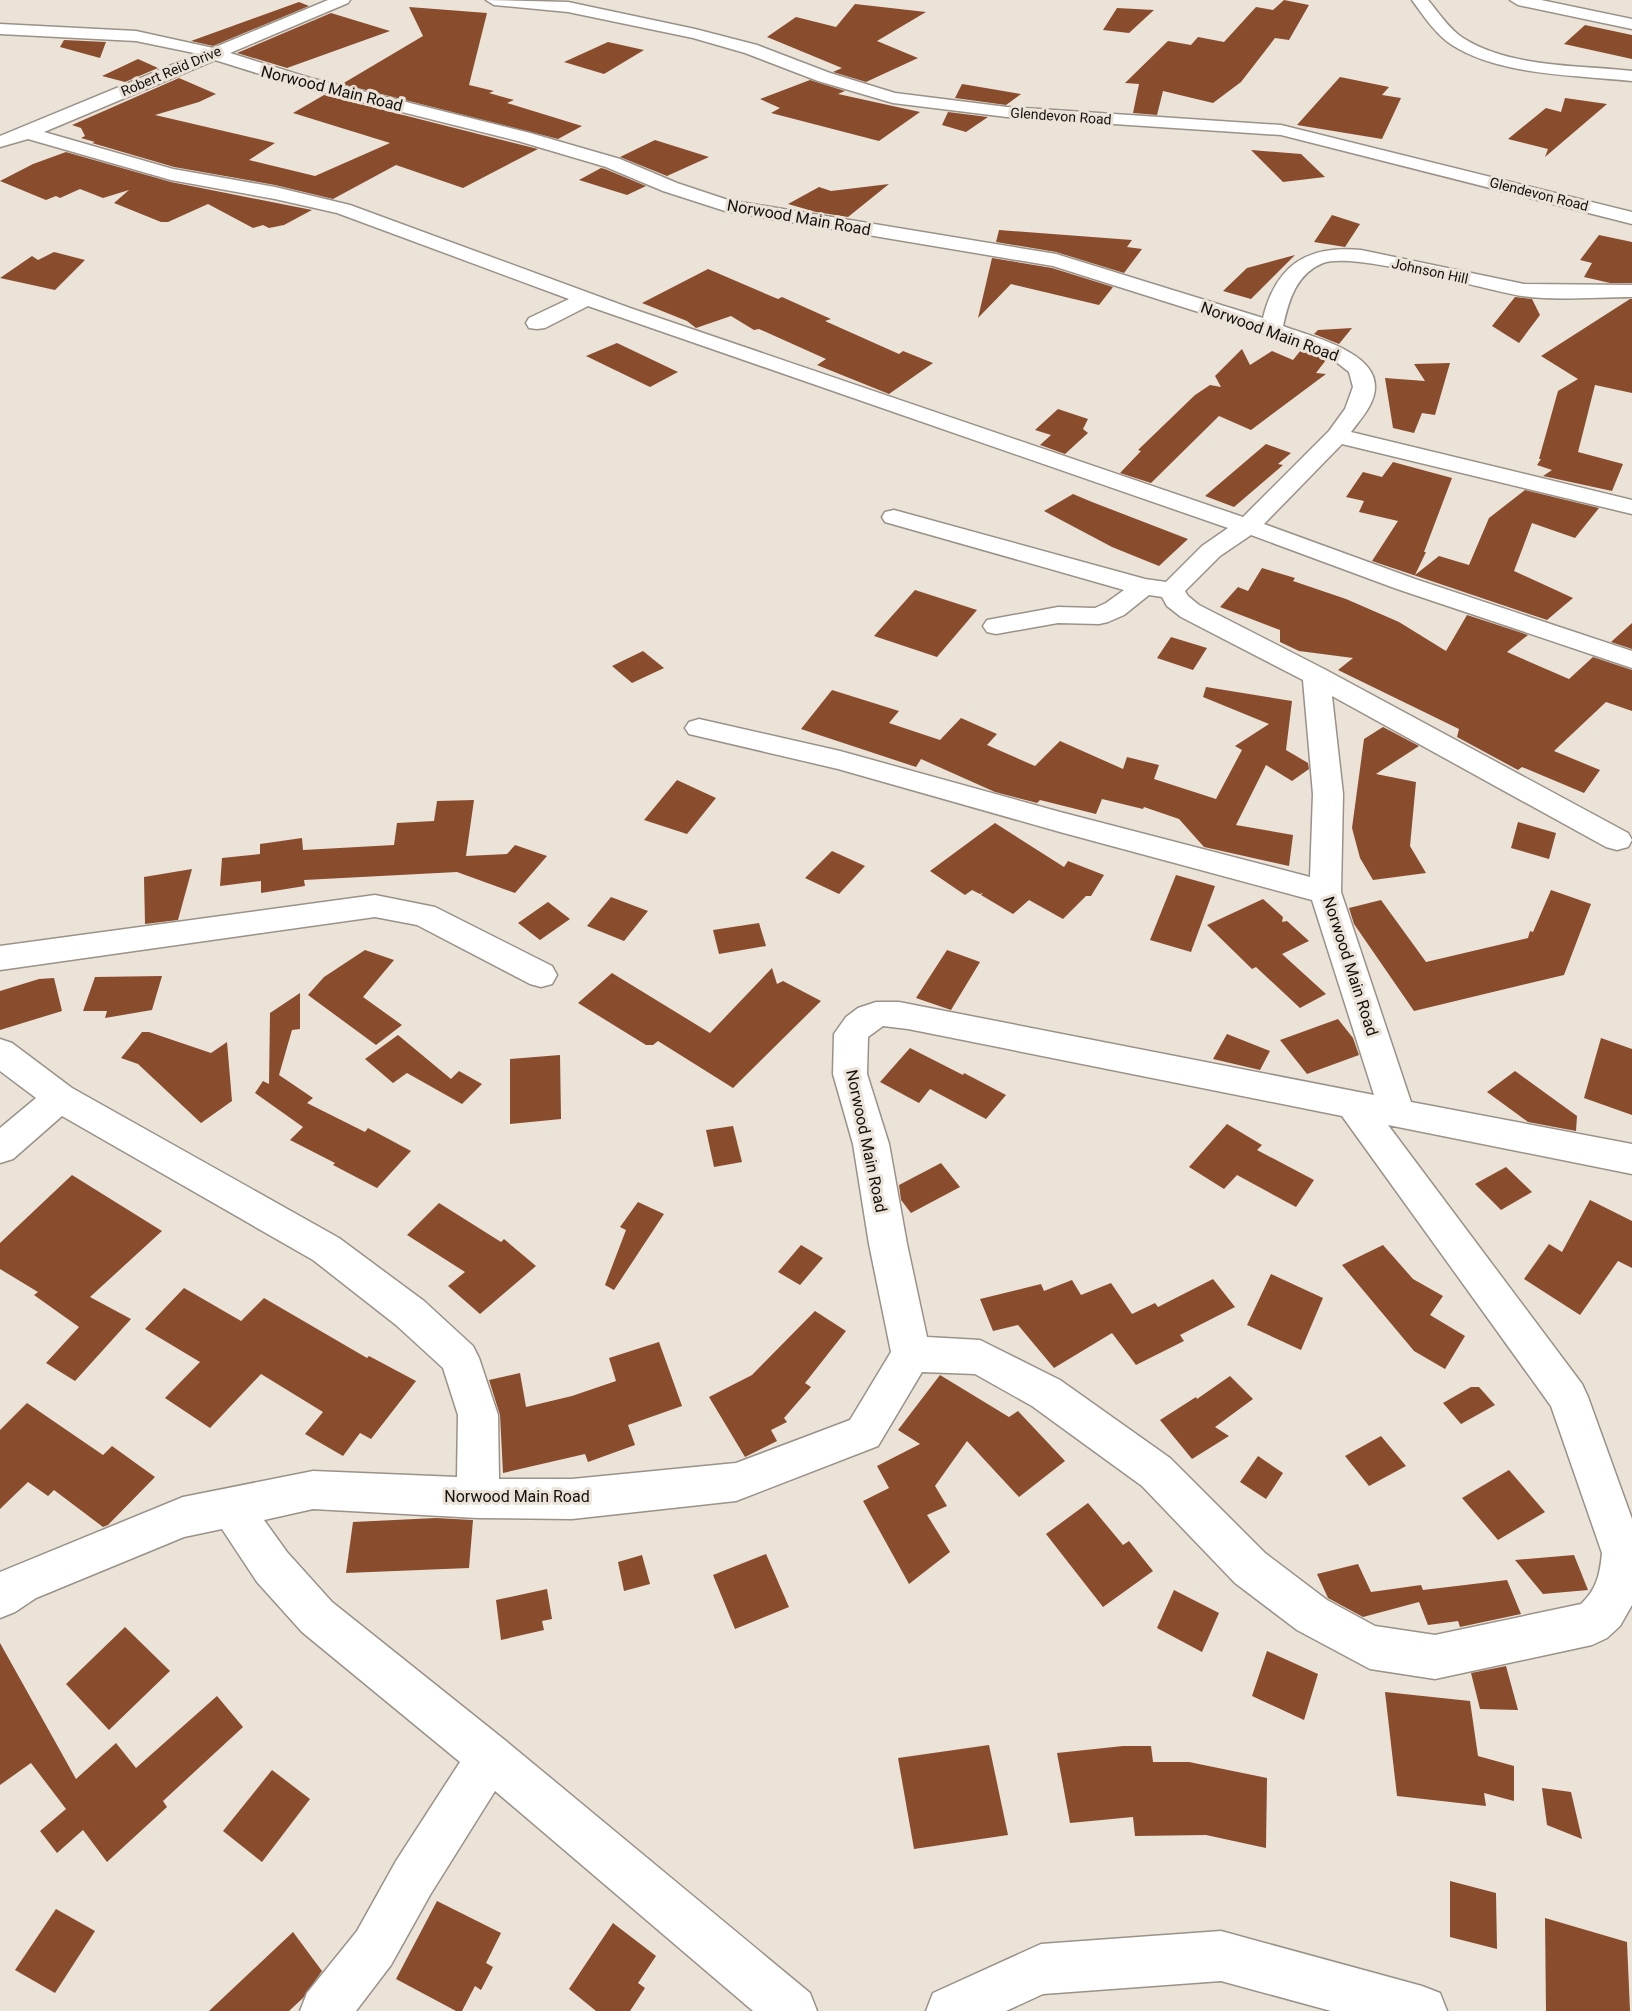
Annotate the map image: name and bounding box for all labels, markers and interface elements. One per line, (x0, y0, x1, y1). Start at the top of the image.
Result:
street label: Robert Reid Drive (118, 43, 224, 99)
street label: Norwood Main Road (259, 62, 405, 115)
street label: Glendevon Road (1010, 104, 1112, 128)
street label: Glendevon Road (1488, 174, 1590, 214)
street label: Norwood Main Road (726, 196, 872, 239)
street label: Johnson Hill (1390, 255, 1470, 287)
street label: Norwood Main Road (1198, 298, 1341, 365)
street label: Norwood Main Road (1319, 894, 1382, 1038)
street label: Norwood Main Road (842, 1068, 891, 1214)
street label: Norwood Main Road (444, 1487, 590, 1506)

